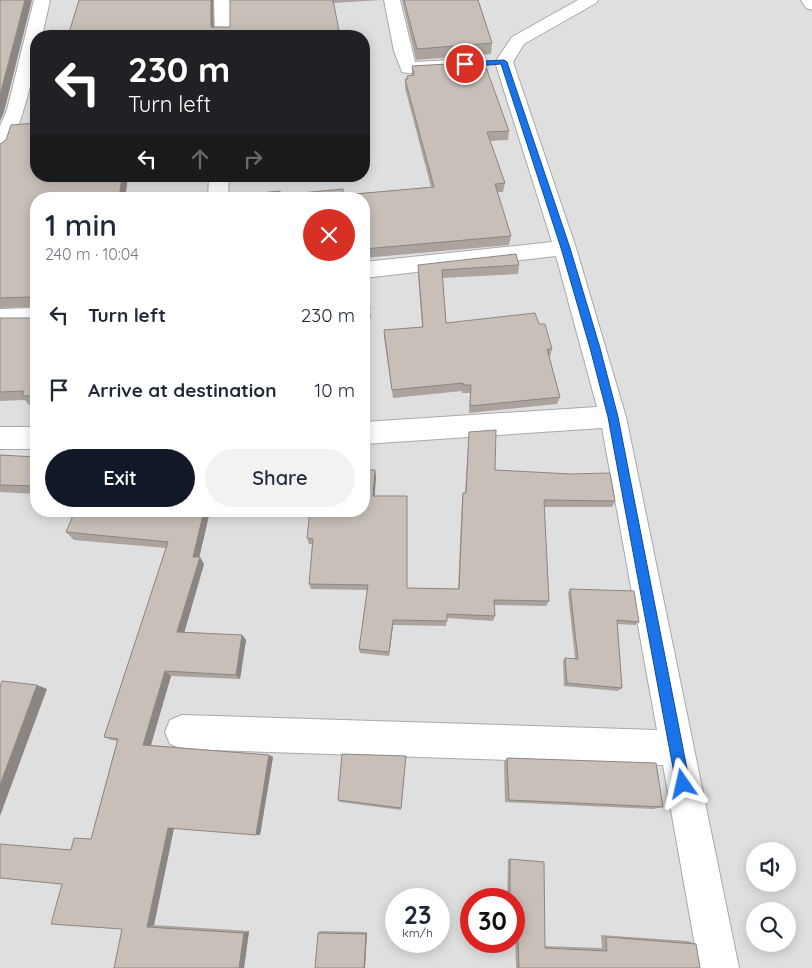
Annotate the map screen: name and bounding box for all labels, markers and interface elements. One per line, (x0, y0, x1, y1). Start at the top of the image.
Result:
pin (444, 43, 486, 85)
text: 230 m (128, 47, 230, 91)
icon: left (45, 50, 110, 115)
icon: arrive (451, 50, 479, 78)
text: Turn left (128, 90, 211, 118)
icon: left (133, 145, 161, 173)
icon: ahead (186, 145, 214, 173)
icon: right (239, 145, 267, 173)
text: 1 min (45, 206, 117, 244)
button: close (303, 209, 355, 261)
text: 240 m · 10:04 (45, 244, 139, 264)
icon: left (45, 301, 73, 329)
text: Turn left (88, 303, 166, 327)
text: 230 m (301, 303, 355, 327)
icon: arrive (45, 376, 73, 404)
text: Arrive at destination (88, 378, 277, 402)
text: 10 m (314, 378, 355, 402)
button: Exit (45, 449, 195, 507)
button: Share (205, 449, 355, 507)
position arrow (656, 757, 708, 809)
map controls (746, 842, 796, 952)
button: sound (746, 842, 796, 892)
speed limit sign: 30 (460, 888, 525, 953)
text: 23 (404, 899, 431, 930)
button: search (746, 902, 796, 952)
text: km/h (402, 925, 433, 940)

